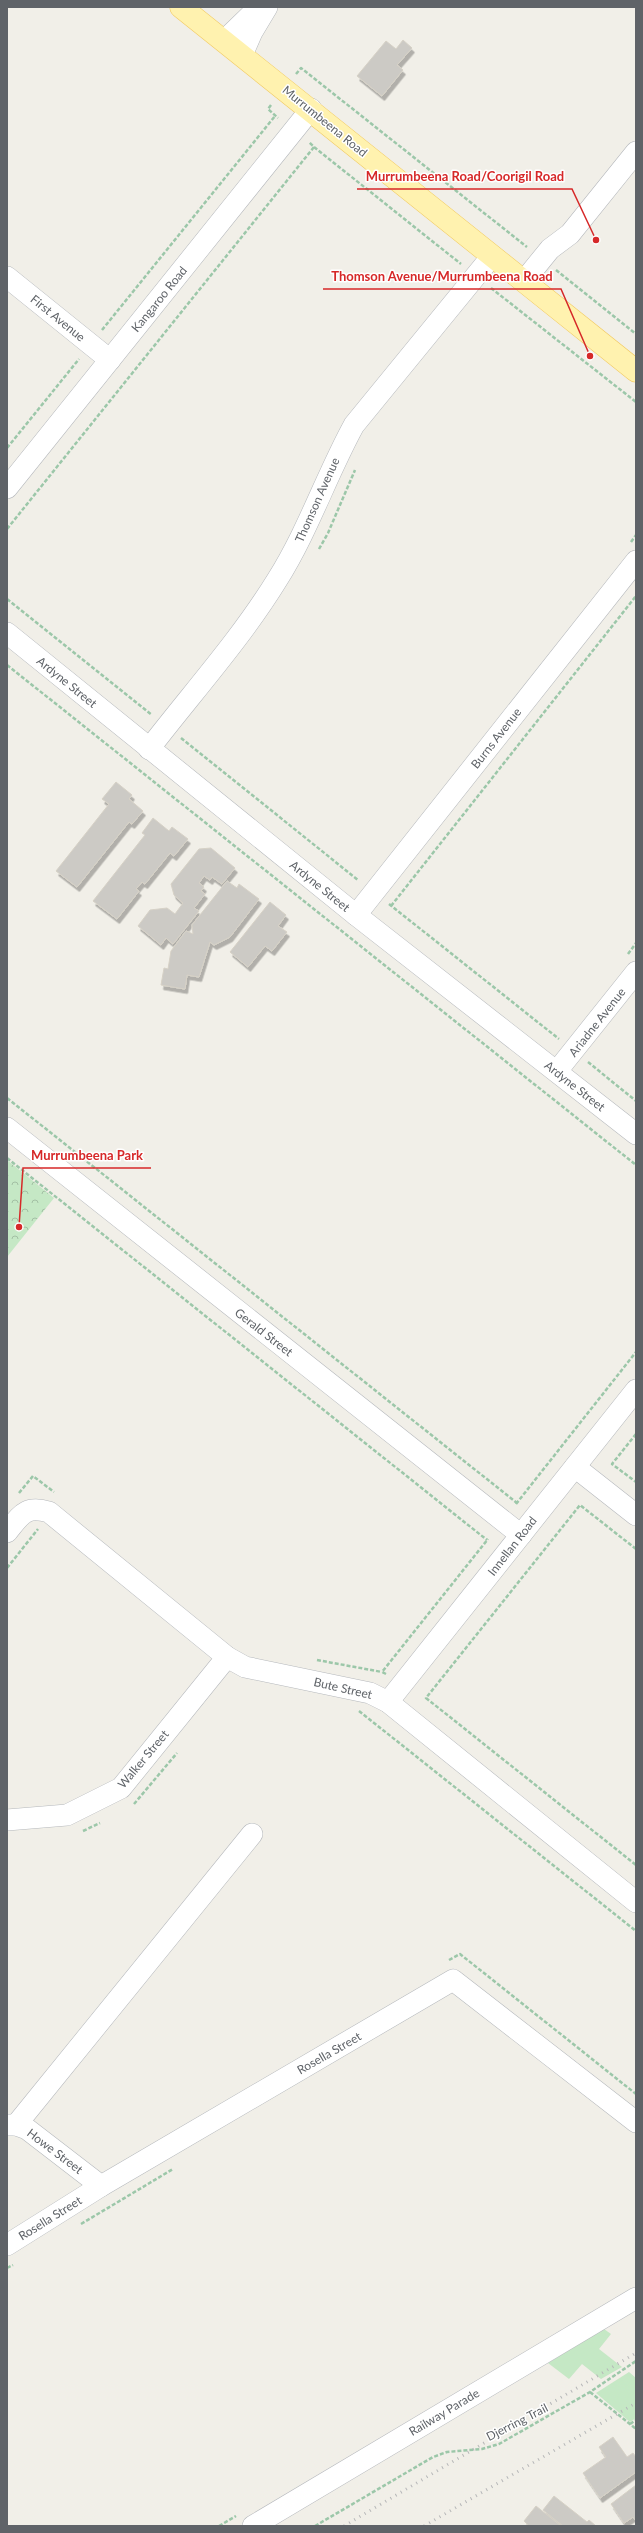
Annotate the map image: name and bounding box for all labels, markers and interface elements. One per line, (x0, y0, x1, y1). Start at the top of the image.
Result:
street label: Murrumbeena Road (280, 82, 370, 160)
callout: Murrumbeena Road/Coorigil Road (357, 164, 572, 189)
text: Murrumbeena Road/Coorigil Road (366, 168, 564, 184)
street label: Kangaroo Road (128, 263, 190, 335)
callout: Thomson Avenue/Murrumbeena Road (323, 264, 561, 289)
text: Thomson Avenue/Murrumbeena Road (331, 268, 553, 284)
street label: First Avenue (28, 291, 88, 345)
street label: Thomson Avenue (292, 455, 342, 545)
street label: Ardyne Street (34, 653, 101, 711)
street label: Burns Avenue (468, 705, 524, 771)
street label: Ardyne Street (287, 857, 354, 915)
street label: Ariadne Avenue (565, 984, 629, 1060)
street label: Ardyne Street (542, 1058, 609, 1115)
callout: Murrumbeena Park (23, 1143, 151, 1168)
text: Murrumbeena Park (31, 1147, 143, 1163)
street label: Gerald Street (232, 1305, 297, 1360)
street label: Innellan Road (484, 1513, 540, 1579)
street label: Bute Street (312, 1674, 374, 1702)
street label: Walker Street (114, 1726, 172, 1791)
street label: Rosella Street (294, 2028, 364, 2077)
street label: Howe Street (24, 2125, 86, 2177)
street label: Rosella Street (16, 2192, 85, 2243)
street label: Railway Parade (406, 2385, 482, 2439)
street label: Djerring Trail (484, 2400, 550, 2444)

